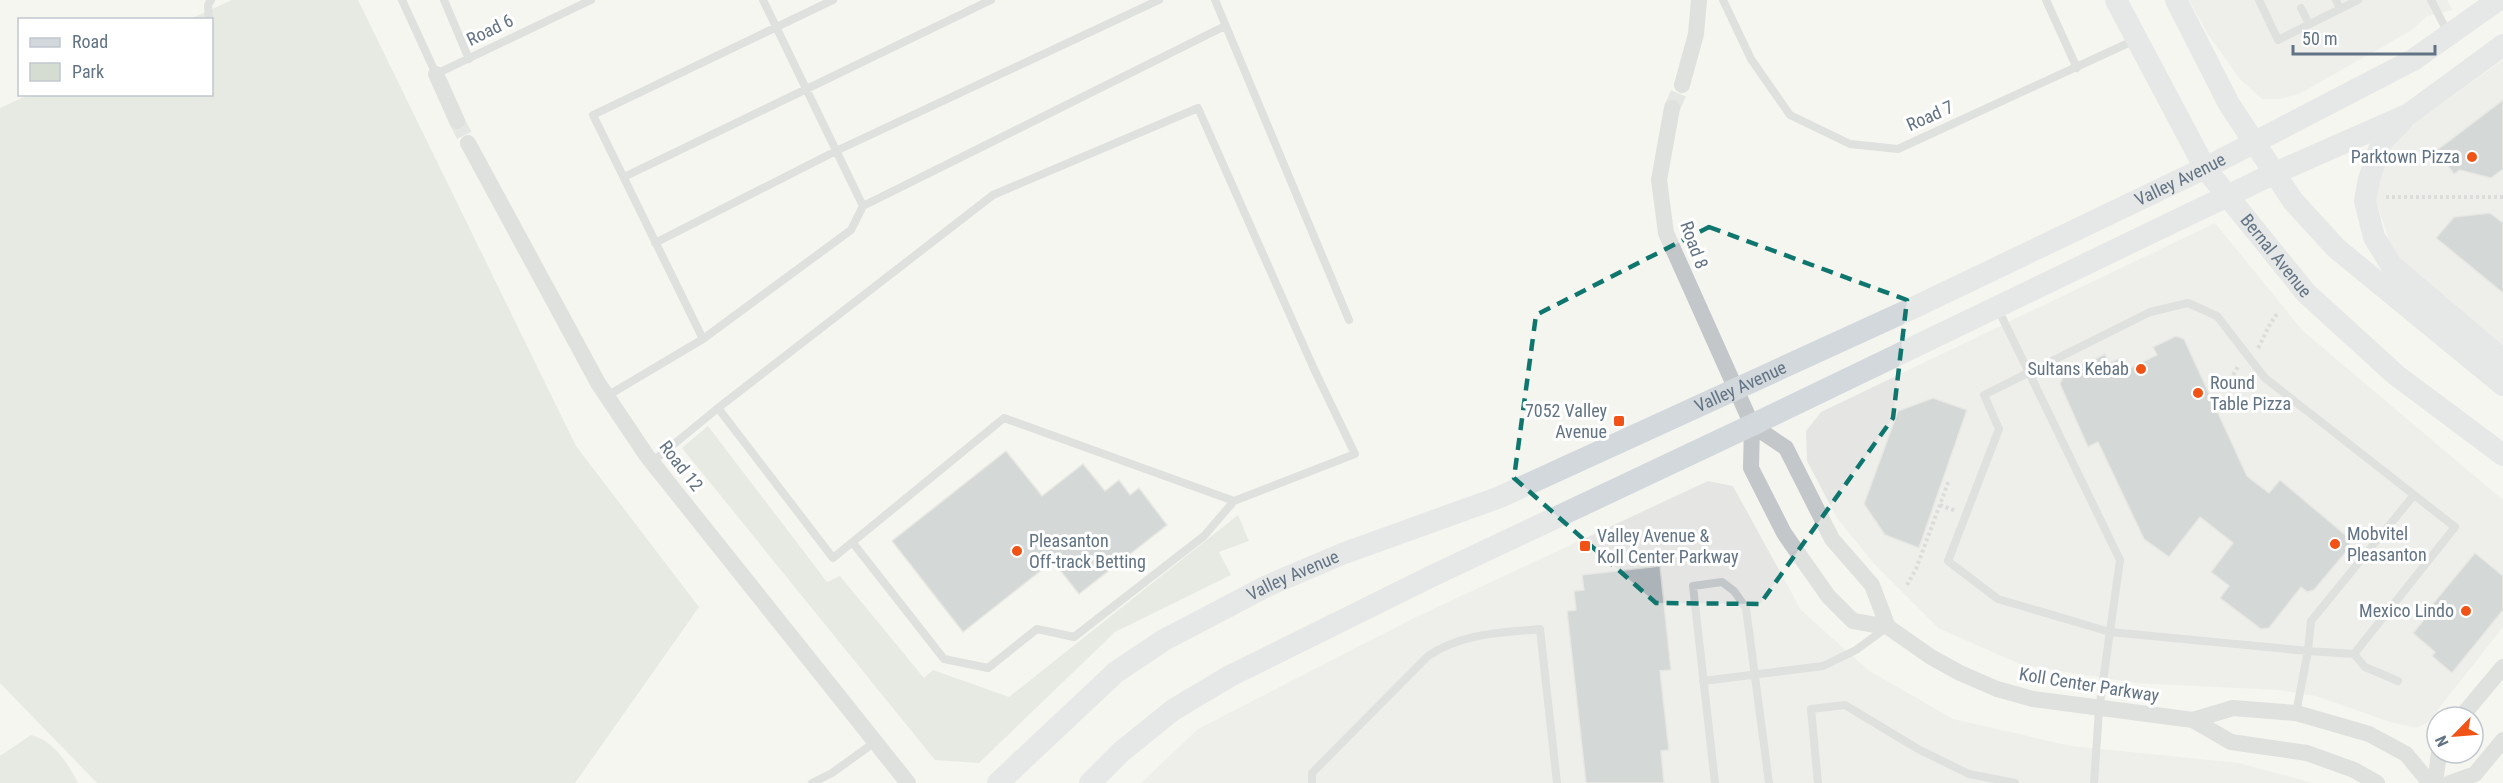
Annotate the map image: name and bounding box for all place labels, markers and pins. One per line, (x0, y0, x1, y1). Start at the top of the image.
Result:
place label: Parktown Pizza (2351, 146, 2460, 167)
marker: Parktown Pizza (2465, 150, 2479, 164)
place label: Sultans Kebab (2027, 358, 2129, 379)
marker: Sultans Kebab (2134, 362, 2148, 376)
place label: Round Table Pizza (2210, 372, 2291, 414)
marker: Round Table Pizza (2191, 386, 2205, 400)
place label: 7052 Valley Avenue (1525, 400, 1607, 442)
marker: 7052 Valley Avenue (1612, 414, 1626, 428)
place label: Mobvitel Pleasanton (2347, 523, 2427, 565)
place label: Valley Avenue & Koll Center Parkway (1597, 525, 1739, 567)
place label: Pleasanton Off-track Betting (1029, 530, 1146, 572)
marker: Mobvitel Pleasanton (2328, 537, 2342, 551)
marker: Valley Avenue & Koll Center Parkway (1578, 539, 1592, 553)
marker: Pleasanton Off-track Betting (1010, 544, 1024, 558)
place label: Mexico Lindo (2359, 600, 2454, 621)
marker: Mexico Lindo (2459, 604, 2473, 618)

